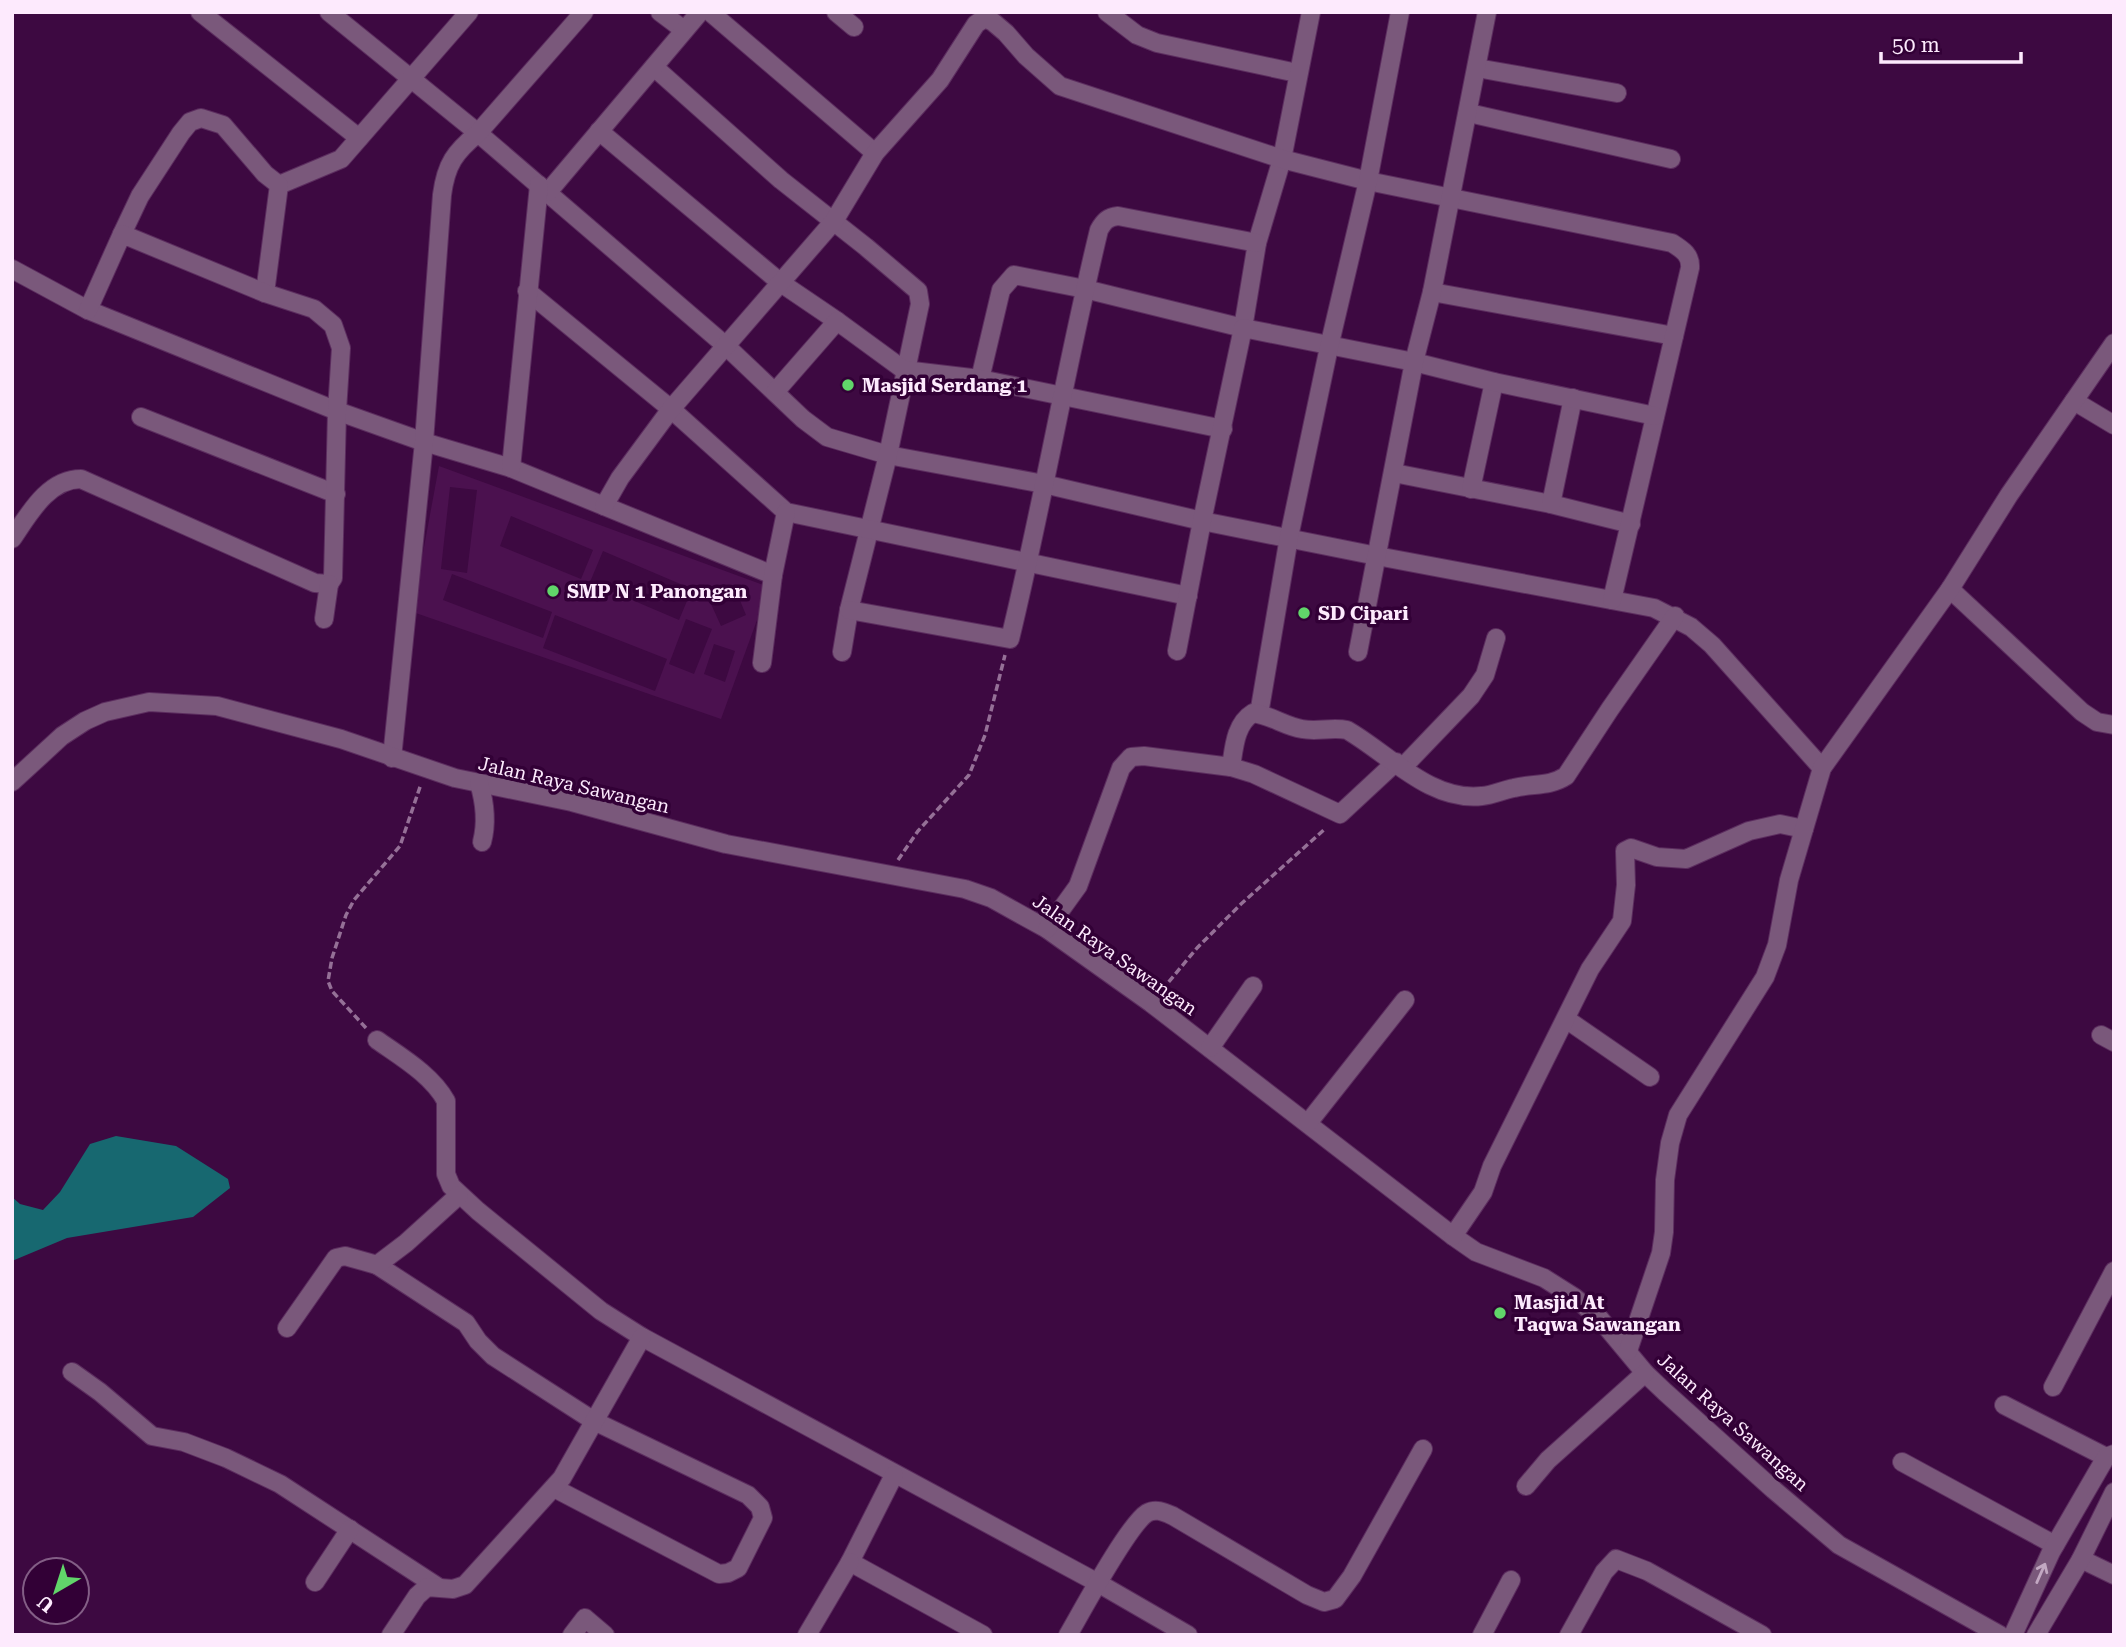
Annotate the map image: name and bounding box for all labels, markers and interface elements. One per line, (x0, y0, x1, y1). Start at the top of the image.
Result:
scale bar (1881, 21, 2021, 65)
text: 50 m (1892, 33, 1940, 57)
place label: Masjid Serdang 1 (862, 374, 1027, 397)
marker: Masjid Serdang 1 (840, 377, 856, 393)
place label: SMP N 1 Panongan (567, 580, 747, 603)
marker: SMP N 1 Panongan (545, 583, 561, 599)
place label: SD Cipari (1318, 602, 1408, 625)
marker: SD Cipari (1296, 605, 1312, 621)
street label: Jalan Raya Sawangan (476, 752, 672, 818)
street label: Jalan Raya Sawangan (1028, 890, 1202, 1020)
place label: Masjid At Taqwa Sawangan (1514, 1291, 1681, 1336)
marker: Masjid At Taqwa Sawangan (1492, 1305, 1508, 1321)
street label: Jalan Raya Sawangan (1653, 1348, 1813, 1496)
north arrow (21, 1556, 91, 1626)
one-way arrow (2035, 1562, 2048, 1584)
text: U (32, 1590, 59, 1617)

